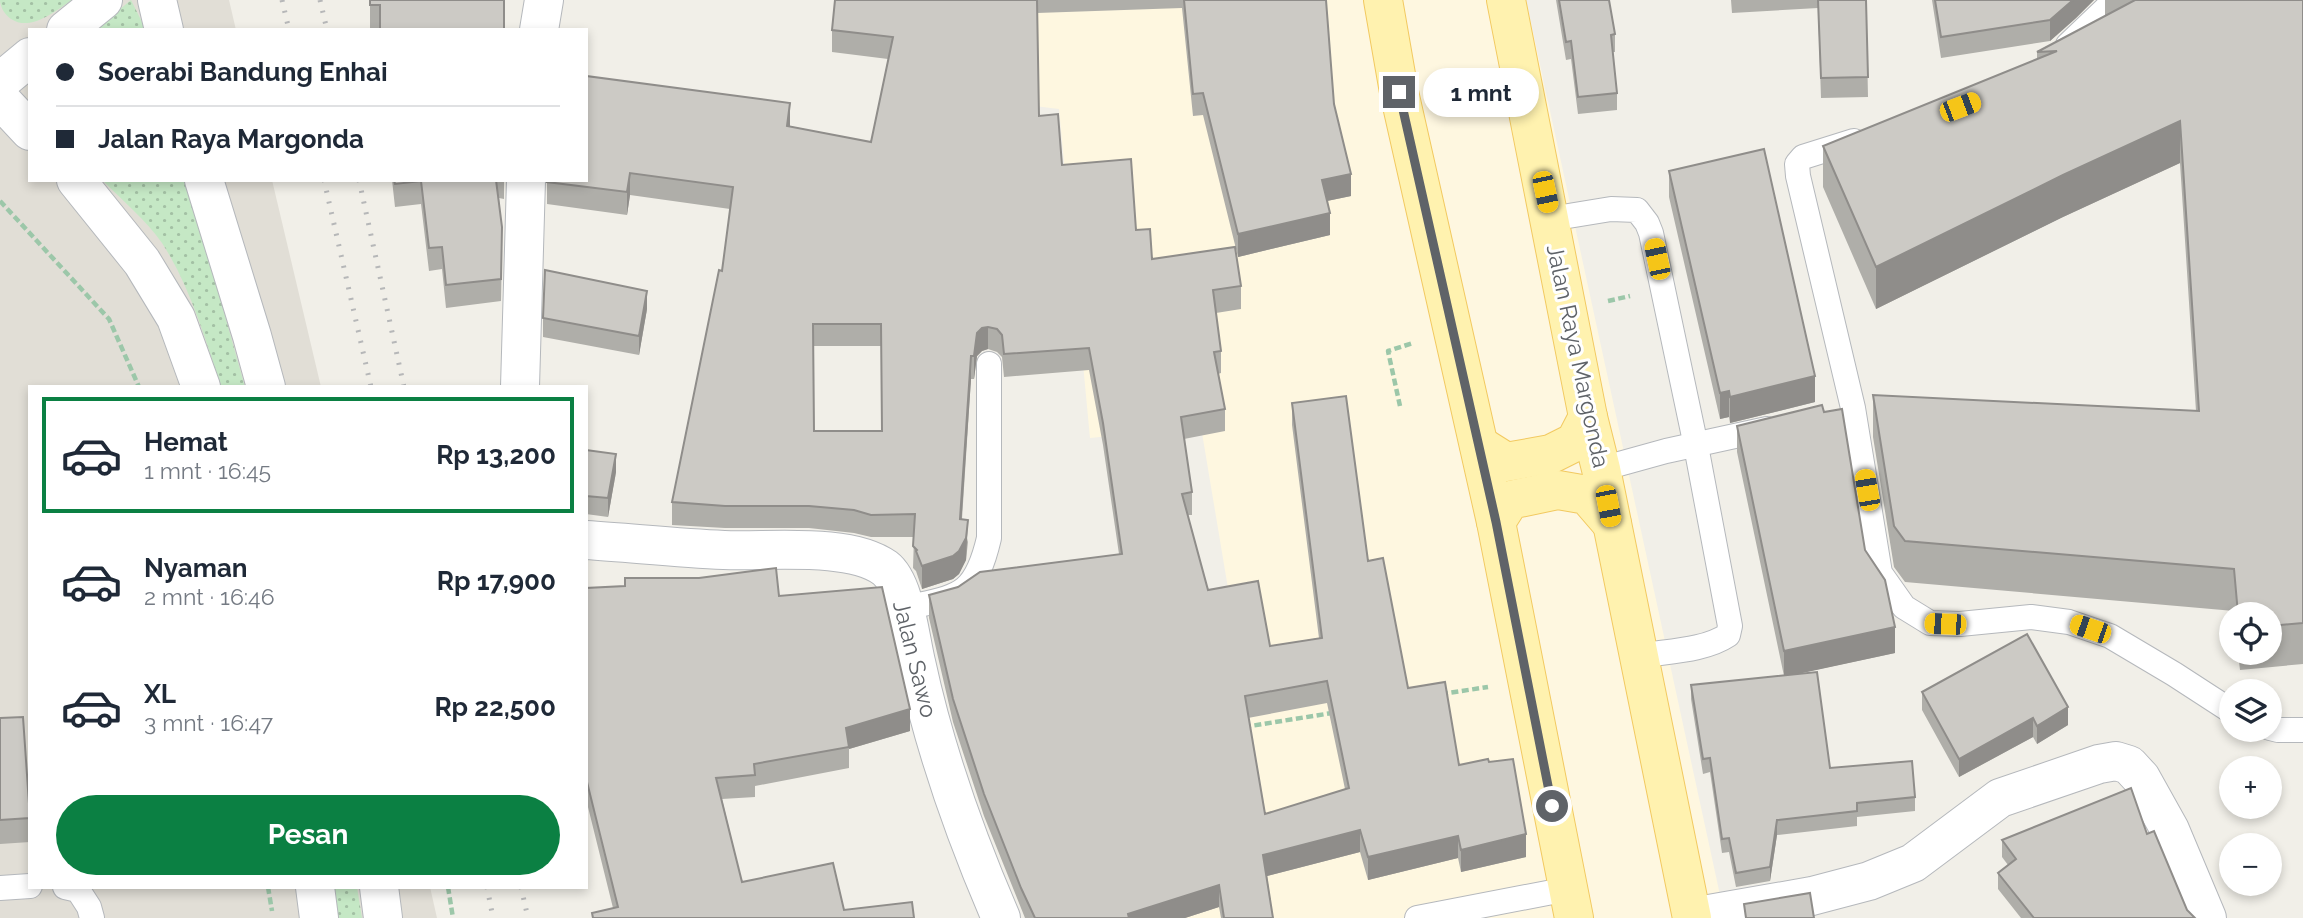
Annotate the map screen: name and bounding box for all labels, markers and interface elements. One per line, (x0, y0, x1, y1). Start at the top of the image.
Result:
text: Soerabi Bandung Enhai (98, 57, 388, 87)
callout: 1 mnt (1424, 68, 1539, 116)
route end (1383, 76, 1415, 108)
text: 1 mnt (1451, 79, 1511, 106)
car (1937, 90, 1984, 124)
text: Jalan Raya Margonda (98, 124, 364, 154)
car (1531, 169, 1560, 215)
car (1643, 236, 1672, 282)
street label: Jalan Raya Margonda (1542, 242, 1615, 470)
icon: car (60, 424, 123, 487)
text: Hemat (144, 427, 228, 457)
text: Rp 13,200 (436, 440, 556, 470)
text: 1 mnt · 16:45 (144, 457, 271, 484)
car (1854, 467, 1881, 513)
car (1594, 483, 1623, 529)
icon: car (60, 550, 123, 613)
text: Nyaman (144, 553, 248, 583)
text: Rp 17,900 (437, 566, 556, 596)
text: 2 mnt · 16:46 (144, 583, 275, 610)
street label: Jalan Sawo (888, 598, 943, 720)
map controls (2219, 602, 2282, 896)
button: locate (2219, 602, 2282, 665)
car (2067, 612, 2114, 646)
car (1924, 613, 1967, 635)
icon: car (60, 676, 123, 739)
text: XL (144, 679, 176, 709)
button: layers (2219, 679, 2282, 742)
text: Rp 22,500 (434, 692, 556, 722)
text: 3 mnt · 16:47 (144, 709, 273, 736)
button: + (2219, 756, 2282, 819)
route start (1536, 790, 1568, 822)
button: Pesan (56, 795, 560, 875)
button: − (2219, 833, 2282, 896)

